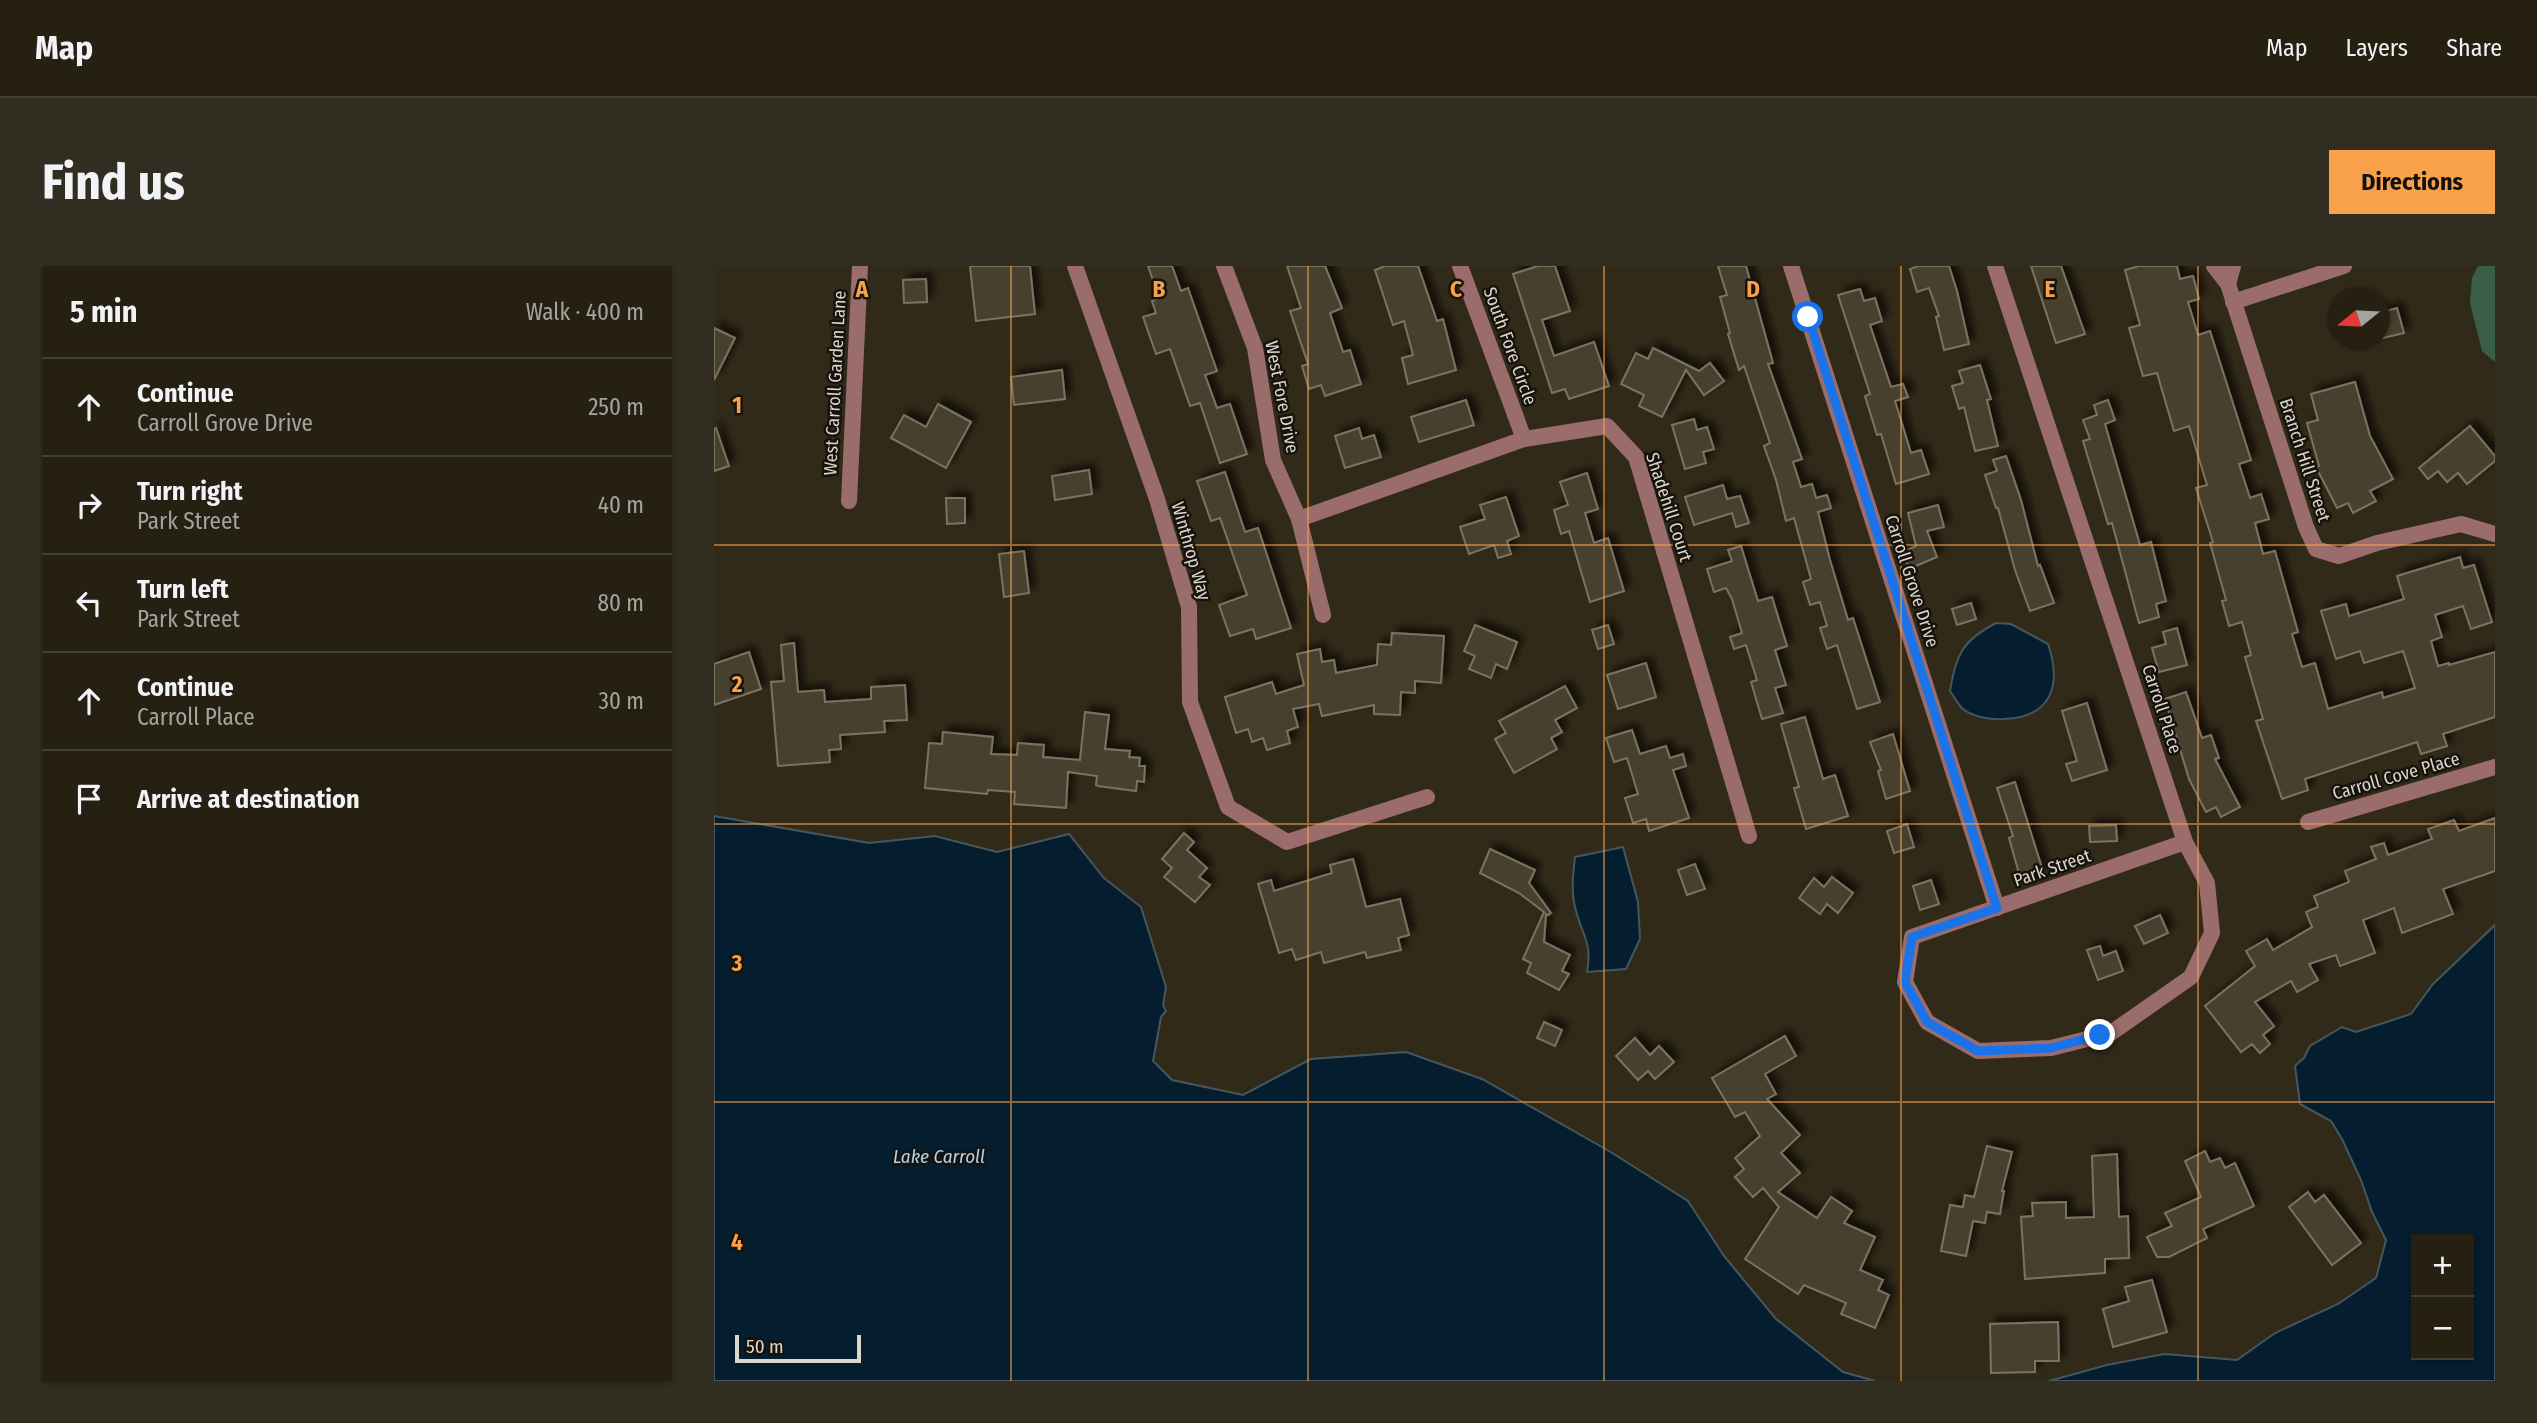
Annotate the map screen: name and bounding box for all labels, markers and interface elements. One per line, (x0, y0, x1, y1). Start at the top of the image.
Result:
text: Map (35, 28, 93, 68)
text: Map (2266, 34, 2308, 62)
text: Layers (2346, 34, 2408, 62)
text: Share (2446, 34, 2502, 62)
button: Directions (2329, 150, 2495, 214)
text: Find us (42, 153, 185, 212)
text: A (855, 275, 869, 303)
text: B (1153, 275, 1166, 303)
text: C (1450, 275, 1462, 303)
text: D (1746, 275, 1760, 303)
text: E (2045, 275, 2056, 303)
street label: South Fore Circle (1479, 284, 1542, 408)
north arrow (2327, 287, 2390, 350)
street label: West Carroll Garden Lane (819, 290, 851, 476)
text: 5 min (70, 294, 137, 330)
text: Walk · 400 m (526, 298, 644, 326)
route start (1792, 301, 1823, 332)
street label: West Fore Drive (1260, 339, 1304, 455)
text: Continue (137, 378, 234, 409)
icon: ahead (70, 388, 108, 426)
text: 1 (732, 391, 742, 419)
text: 250 m (588, 393, 644, 421)
street label: Branch Hill Street (2275, 395, 2335, 525)
text: Carroll Grove Drive (137, 409, 313, 437)
street label: Shadehill Court (1641, 450, 1697, 564)
text: Turn right (137, 476, 243, 507)
icon: right (70, 486, 108, 524)
text: 40 m (598, 491, 644, 519)
street label: Winthrop Way (1166, 499, 1216, 603)
text: Park Street (137, 507, 240, 535)
street label: Carroll Grove Drive (1880, 512, 1944, 650)
text: Turn left (137, 574, 229, 605)
icon: left (70, 584, 108, 622)
text: 80 m (597, 589, 644, 617)
text: Park Street (137, 605, 240, 633)
street label: Carroll Place (2137, 662, 2187, 756)
text: 2 (731, 670, 743, 698)
text: Continue (137, 672, 234, 703)
icon: ahead (70, 682, 108, 720)
text: 30 m (599, 687, 644, 715)
text: Carroll Place (137, 703, 255, 731)
street label: Carroll Cove Place (2330, 747, 2462, 805)
icon: arrive (70, 780, 108, 818)
text: Arrive at destination (137, 784, 360, 815)
street label: Park Street (2010, 844, 2094, 891)
text: 3 (731, 949, 743, 977)
route end (2084, 1019, 2115, 1050)
water label: Lake Carroll (893, 1145, 985, 1168)
text: 4 (731, 1228, 743, 1256)
map controls (2411, 1234, 2474, 1360)
button: + (2411, 1234, 2474, 1297)
button: − (2411, 1297, 2474, 1360)
scale bar (735, 1332, 861, 1364)
text: 50 m (746, 1335, 784, 1358)

